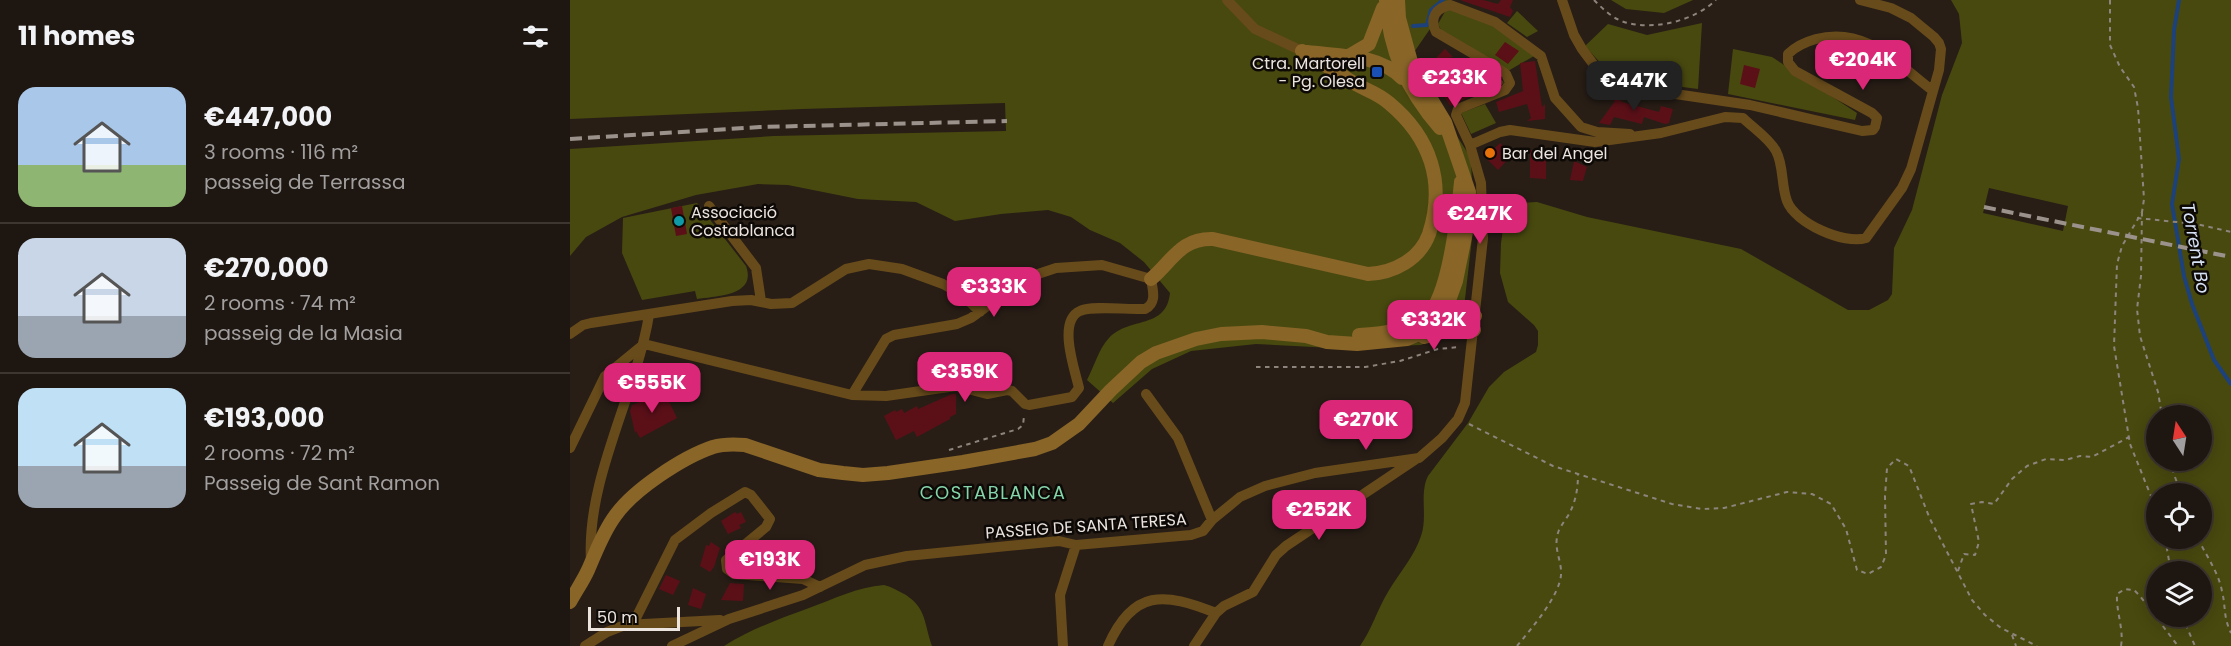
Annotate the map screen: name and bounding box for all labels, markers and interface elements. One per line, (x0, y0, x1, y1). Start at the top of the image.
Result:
text: 11 homes (18, 18, 135, 54)
icon: filters (519, 20, 552, 53)
pin: €204K (1821, 40, 1905, 91)
text: €204K (1829, 45, 1897, 73)
place label: Ctra. Martorell - Pg. Olesa (1252, 52, 1365, 93)
pin: €233K (1413, 58, 1497, 109)
pin: €447K (1592, 61, 1676, 112)
text: €233K (1422, 63, 1488, 91)
marker: Ctra. Martorell - Pg. Olesa (1370, 65, 1384, 79)
text: €447K (1600, 66, 1668, 94)
text: €447,000 (204, 99, 332, 135)
icon: home (66, 111, 138, 183)
text: 3 rooms · 116 m² (204, 138, 358, 166)
place label: Bar del Angel (1502, 142, 1608, 165)
marker: Bar del Angel (1483, 146, 1497, 160)
text: passeig de Terrassa (204, 168, 405, 196)
pin: €247K (1438, 194, 1522, 245)
text: €247K (1447, 199, 1513, 227)
place label: Associació Costablanca (691, 201, 795, 242)
water label: Torrent Bo (2176, 201, 2216, 295)
marker: Associació Costablanca (672, 214, 686, 228)
text: €270,000 (204, 250, 329, 286)
icon: home (66, 262, 138, 334)
pin: €333K (952, 267, 1036, 318)
text: €333K (961, 272, 1027, 300)
text: 2 rooms · 74 m² (204, 289, 356, 317)
pin: €332K (1392, 300, 1476, 351)
text: €332K (1401, 305, 1467, 333)
text: passeig de la Masia (204, 319, 403, 347)
pin: €359K (923, 352, 1007, 403)
text: €359K (931, 357, 999, 385)
pin: €555K (610, 363, 694, 414)
text: €555K (618, 368, 686, 396)
text: €193,000 (204, 400, 325, 436)
pin: €270K (1324, 400, 1408, 451)
text: €270K (1333, 405, 1399, 433)
north arrow (2146, 405, 2212, 471)
map controls (2146, 405, 2212, 627)
icon: home (66, 412, 138, 484)
text: 2 rooms · 72 m² (204, 439, 355, 467)
text: Passeig de Sant Ramon (204, 469, 440, 497)
district label: COSTABLANCA (920, 480, 1066, 505)
button: locate (2146, 483, 2212, 549)
pin: €252K (1277, 490, 1361, 541)
text: €252K (1286, 495, 1352, 523)
street label: PASSEIG DE SANTA TERESA (985, 507, 1188, 545)
pin: €193K (728, 540, 812, 591)
text: €193K (739, 545, 801, 573)
button: layers (2146, 561, 2212, 627)
scale bar (588, 604, 680, 632)
text: 50 m (597, 606, 638, 629)

